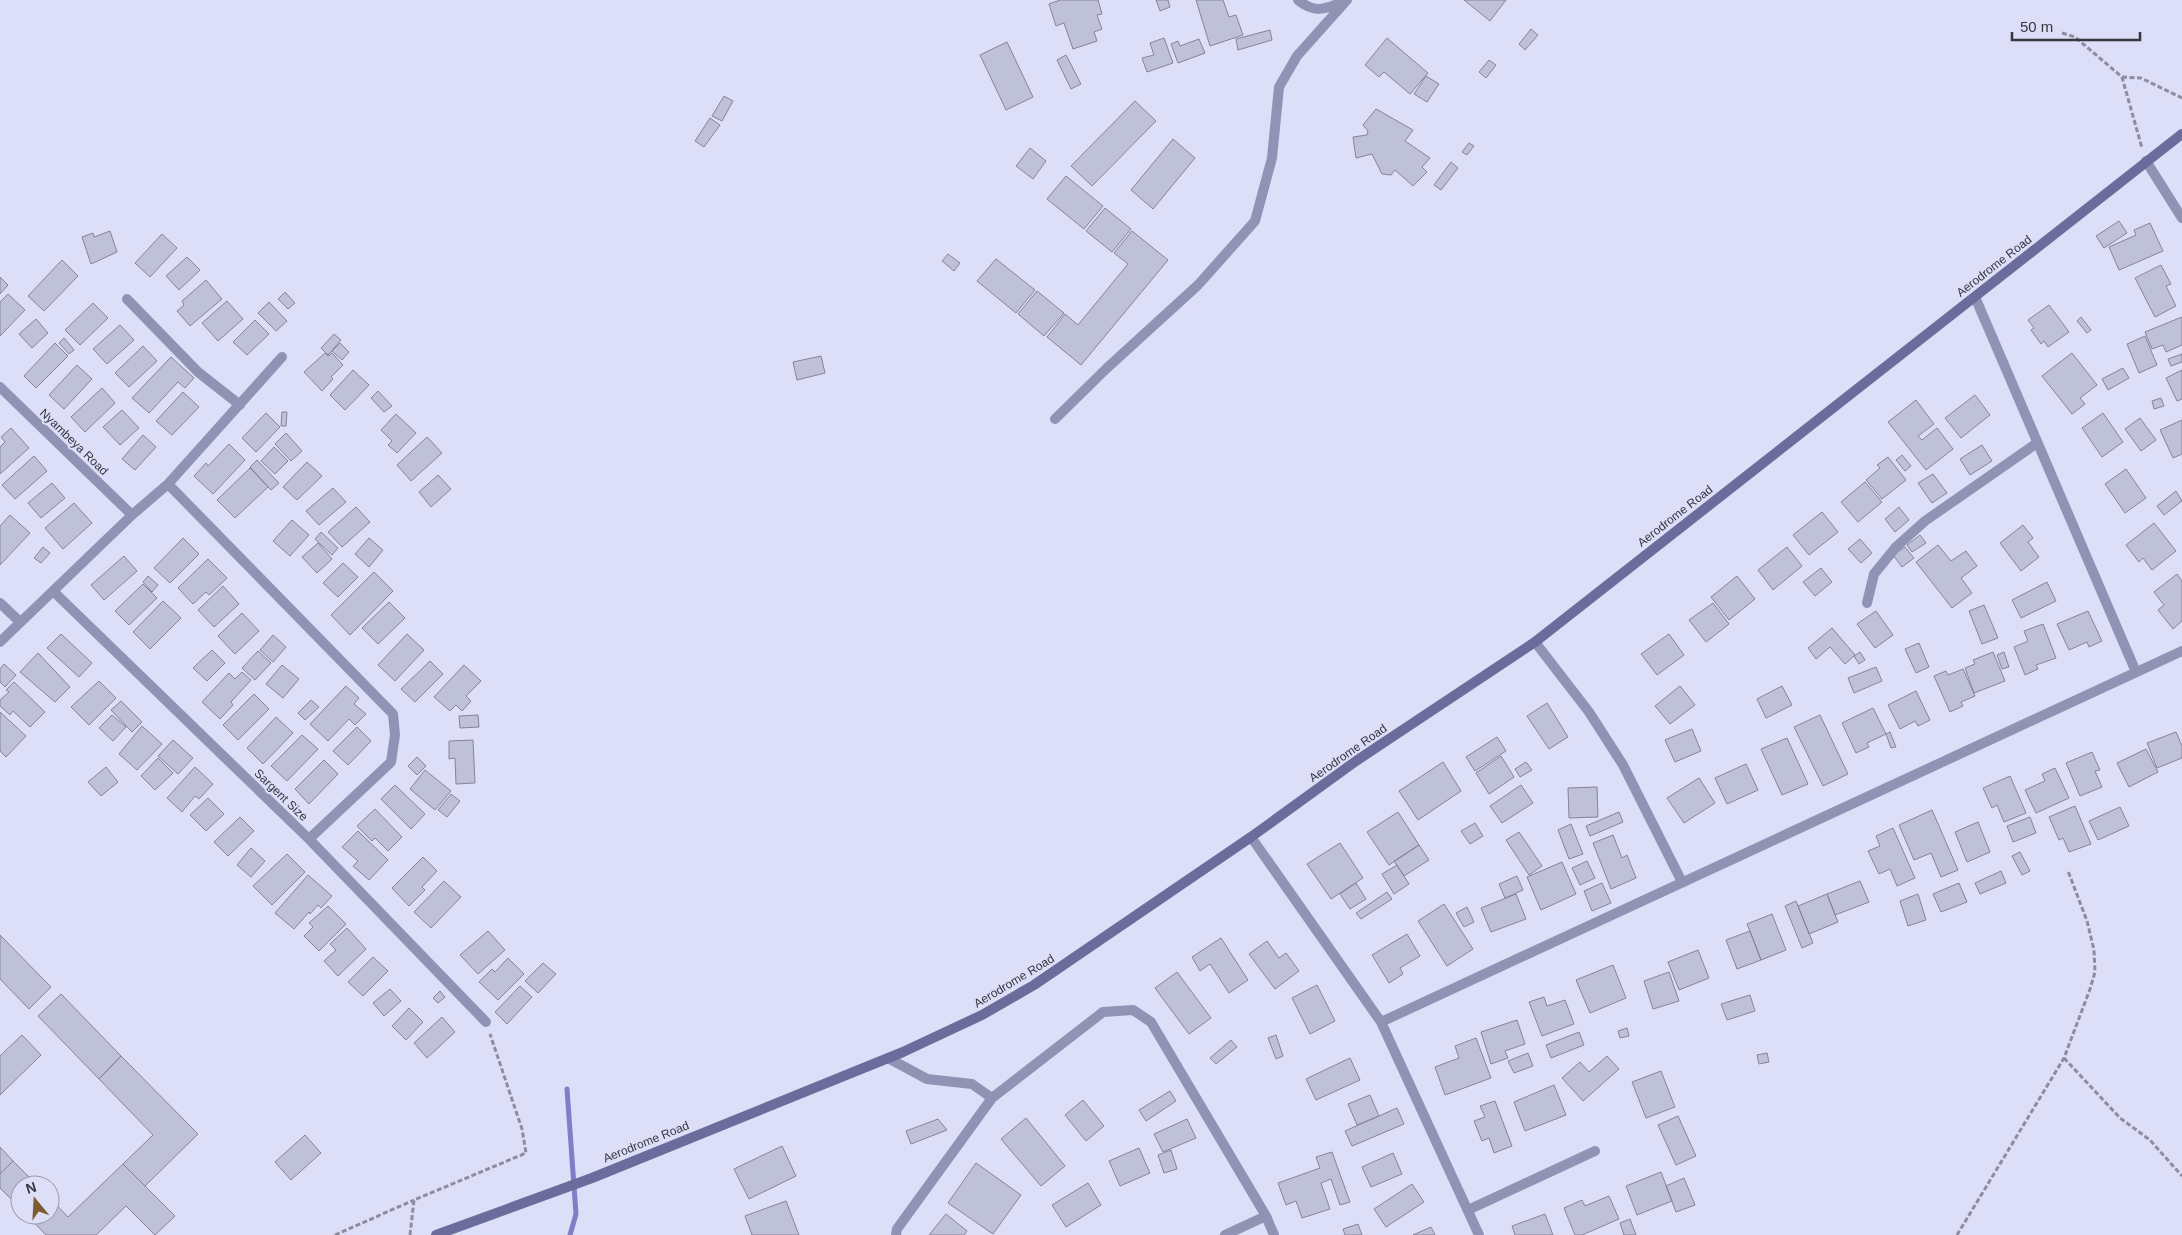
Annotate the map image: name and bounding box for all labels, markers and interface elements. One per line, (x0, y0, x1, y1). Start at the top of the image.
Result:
scale bar (2012, 10, 2140, 42)
text: 50 m (2020, 18, 2053, 35)
street label: Aerodrome Road (1954, 232, 2034, 300)
street label: Nyambeya Road (37, 406, 111, 478)
street label: Aerodrome Road (1635, 482, 1715, 550)
street label: Aerodrome Road (1307, 721, 1389, 785)
street label: Sargent Size (251, 766, 311, 824)
street label: Aerodrome Road (971, 951, 1057, 1011)
street label: Aerodrome Road (601, 1118, 691, 1166)
north arrow (10, 1175, 60, 1225)
text: N (24, 1178, 38, 1197)

